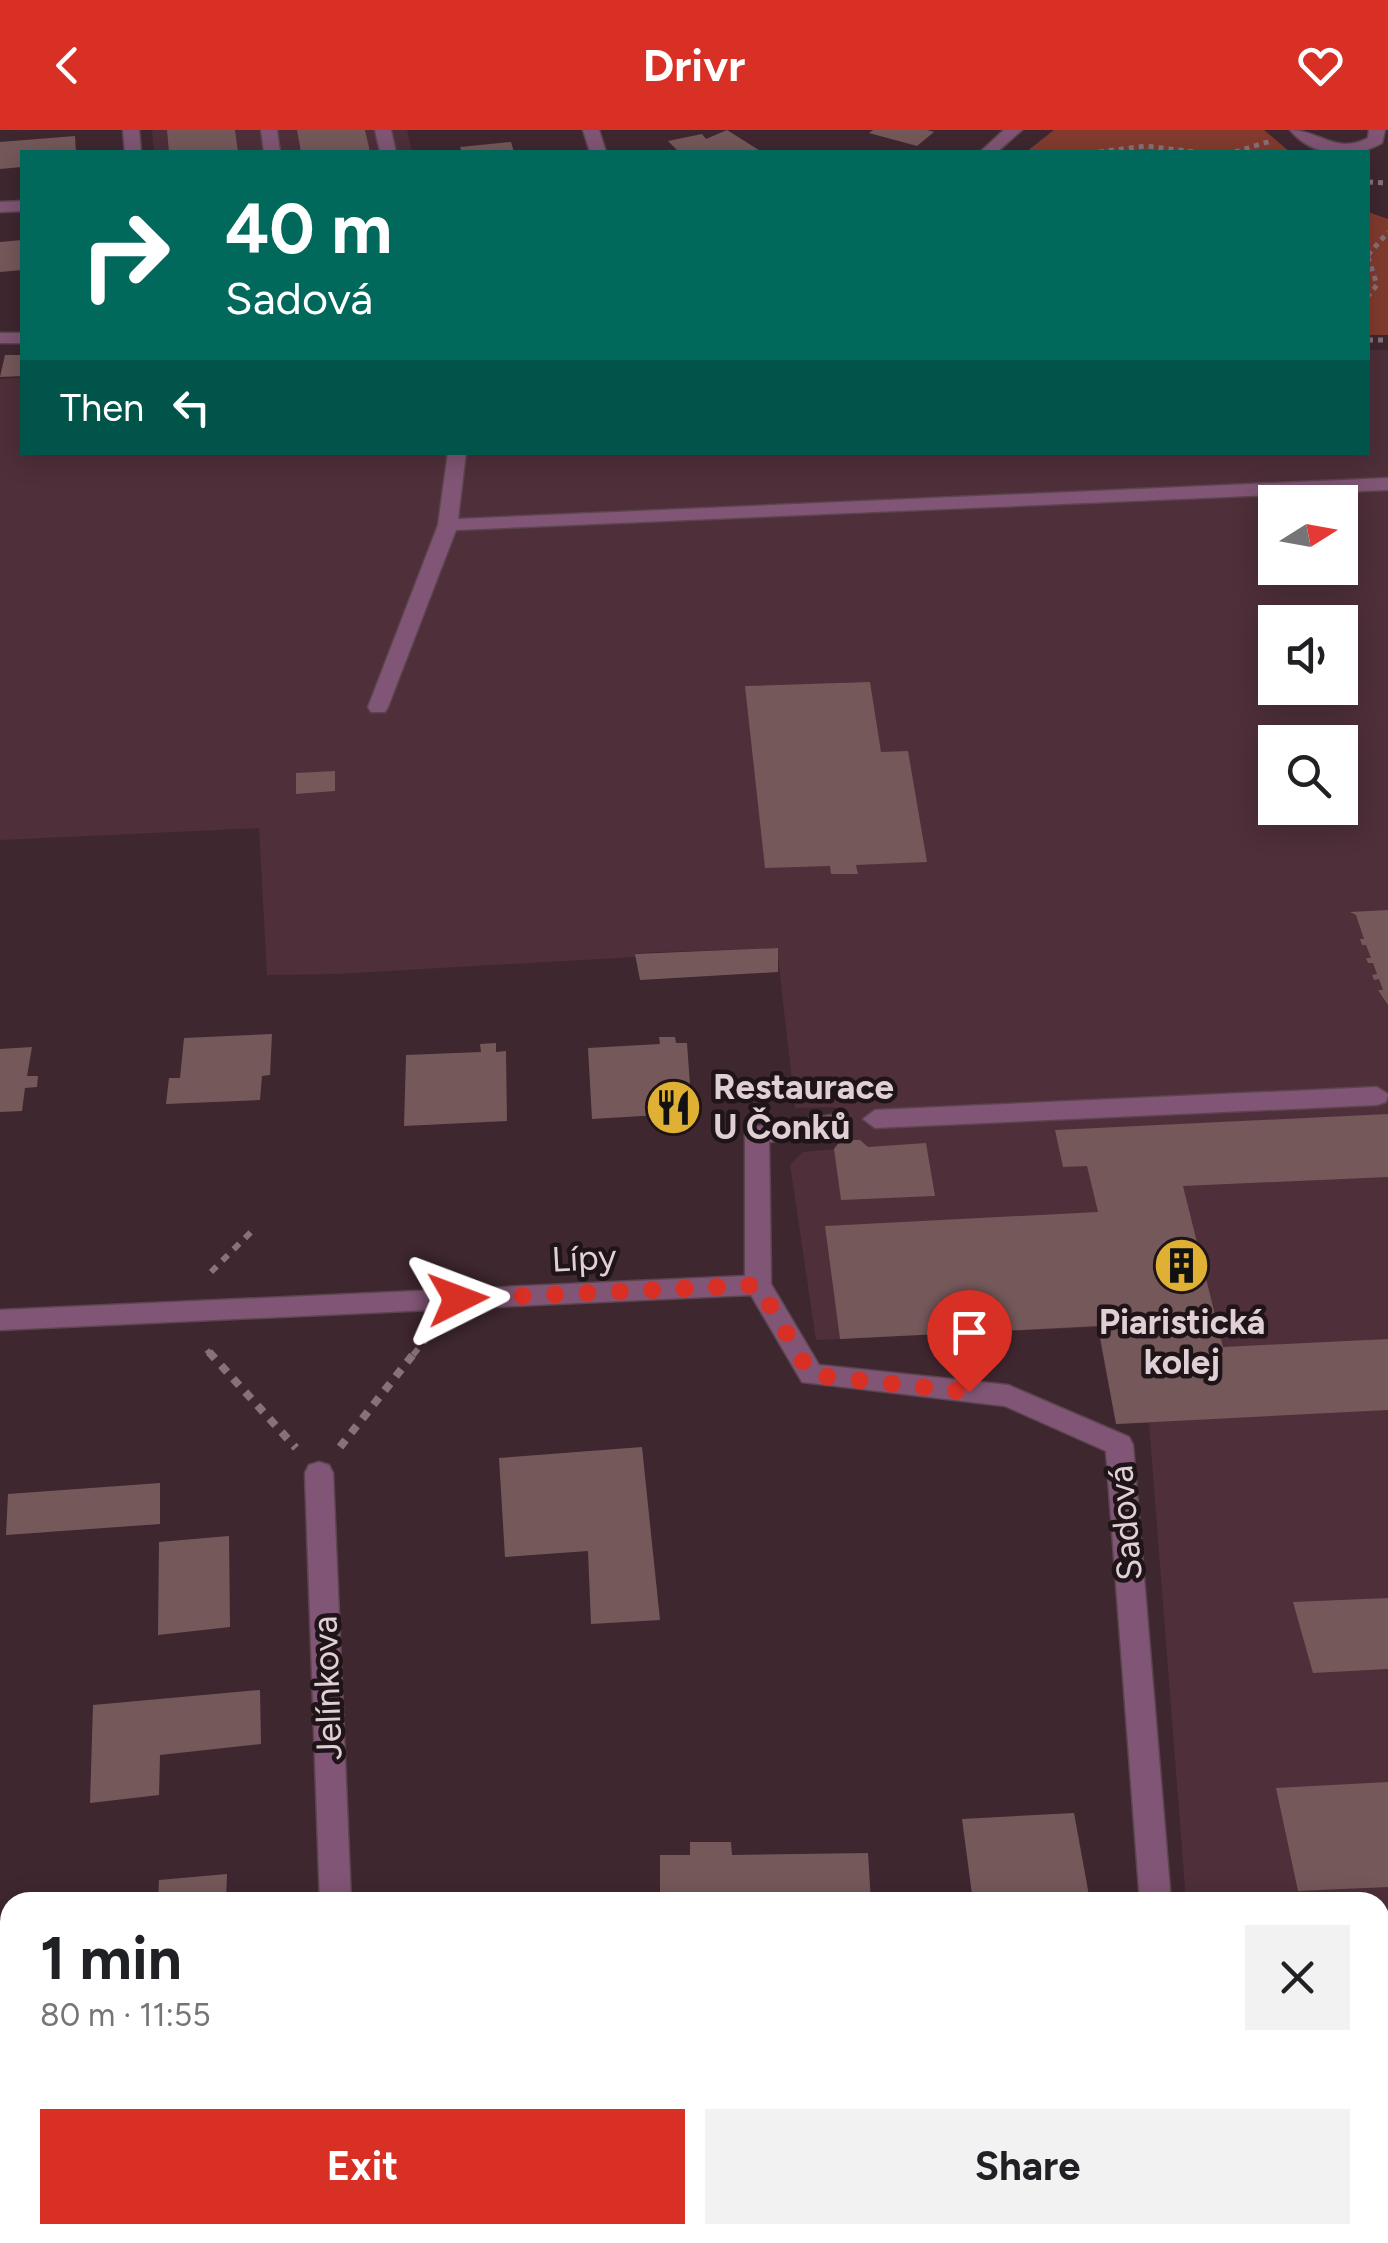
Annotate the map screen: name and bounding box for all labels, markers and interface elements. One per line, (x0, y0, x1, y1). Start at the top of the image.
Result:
icon: back (40, 38, 95, 93)
text: Drivr (643, 38, 745, 92)
icon: heart (1293, 38, 1348, 93)
text: 40 m (225, 186, 392, 271)
icon: right (60, 190, 190, 320)
text: Sadová (225, 271, 373, 325)
icon: left (164, 380, 219, 435)
text: Then (60, 385, 144, 431)
north arrow (1258, 485, 1358, 585)
map controls (1258, 485, 1358, 825)
button: sound (1258, 605, 1358, 705)
button: search (1258, 725, 1358, 825)
place label: Restaurace U Čonků (713, 1066, 894, 1148)
restaurant icon: Restaurace U Čonků (644, 1077, 704, 1137)
street label: Lípy (550, 1235, 618, 1281)
building icon: Piaristická kolej (1152, 1236, 1212, 1296)
position arrow (406, 1247, 510, 1351)
pin (927, 1290, 1012, 1393)
place label: Piaristická kolej (1099, 1301, 1265, 1383)
icon: arrive (942, 1305, 997, 1360)
street label: Sadová (1099, 1464, 1151, 1582)
street label: Jelínkova (303, 1615, 351, 1761)
text: 1 min (40, 1922, 182, 1994)
button: close (1245, 1925, 1350, 2030)
text: 80 m · 11:55 (40, 1996, 211, 2034)
button: Exit (40, 2109, 685, 2224)
button: Share (705, 2109, 1350, 2224)

